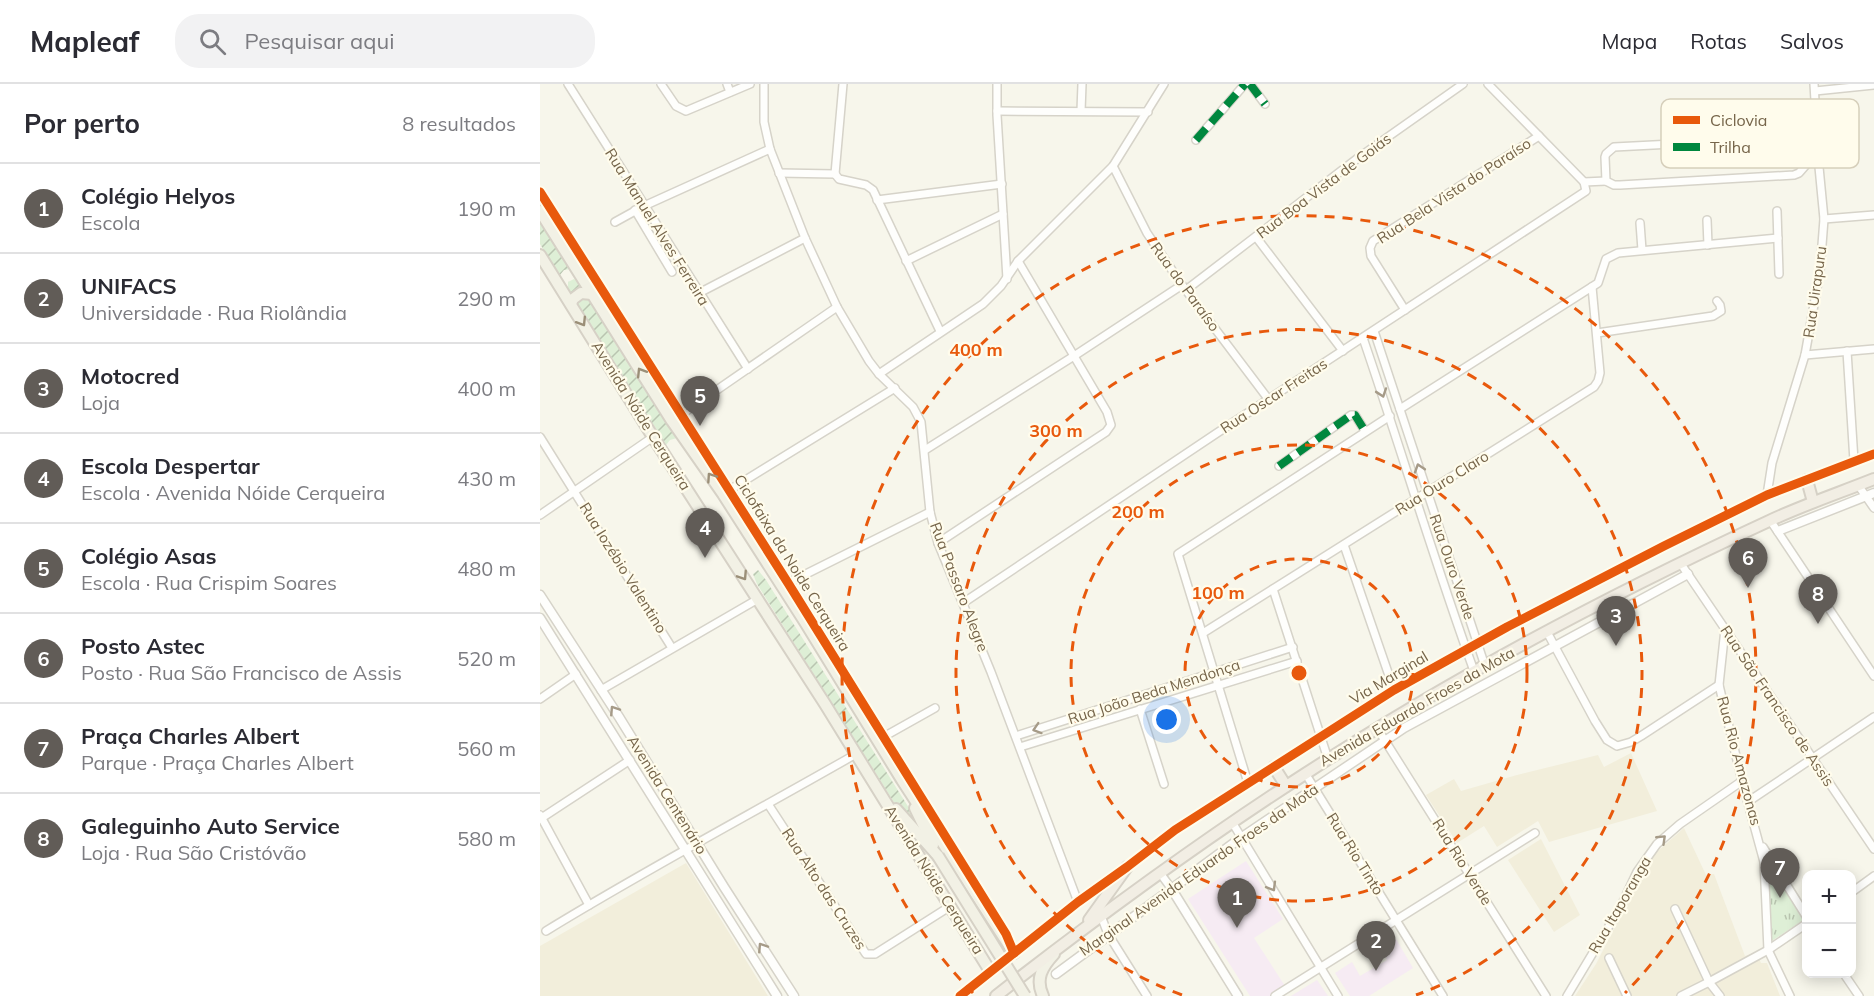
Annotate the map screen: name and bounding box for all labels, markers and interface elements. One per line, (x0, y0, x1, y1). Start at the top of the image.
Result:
search box (175, 14, 595, 68)
text: Mapleaf (30, 24, 139, 59)
icon: search (196, 25, 229, 58)
text: Pesquisar aqui (244, 27, 394, 55)
text: Mapa (1602, 28, 1657, 54)
text: Rotas (1690, 28, 1747, 54)
text: Salvos (1780, 28, 1844, 54)
legend (1661, 99, 1859, 168)
text: Por perto (24, 107, 140, 140)
text: Ciclovia (1710, 110, 1767, 130)
text: 8 resultados (402, 111, 516, 136)
street label: Rua Boa Vista de Goiás (1253, 129, 1395, 242)
street label: Rua Bela Vista do Paraíso (1373, 134, 1534, 248)
text: Trilha (1710, 137, 1751, 157)
street label: Rua Manuel Alves Ferreira (601, 144, 714, 309)
text: Colégio Helyos (81, 182, 235, 210)
text: 1 (38, 196, 50, 221)
text: 190 m (457, 196, 516, 221)
text: Escola (81, 210, 140, 235)
street label: Rua do Paraíso (1147, 238, 1224, 335)
street label: Rua Uirapuru (1799, 245, 1830, 339)
text: UNIFACS (81, 272, 177, 300)
text: 2 (38, 286, 50, 311)
text: 290 m (457, 286, 516, 311)
text: Universidade · Rua Riolândia (81, 300, 347, 325)
one-way arrow (575, 316, 587, 326)
street label: Avenida Nóide Cerqueira (588, 338, 695, 494)
text: 400 m (949, 338, 1003, 361)
street label: Rua Oscar Freitas (1217, 354, 1331, 437)
text: Motocred (81, 362, 180, 390)
one-way arrow (637, 368, 649, 378)
text: 3 (38, 376, 50, 401)
text: 400 m (457, 376, 516, 401)
pin: 5 (680, 376, 720, 426)
one-way arrow (1375, 387, 1387, 398)
text: Loja (81, 390, 120, 415)
text: 300 m (1029, 419, 1083, 442)
street label: Rua Ouro Claro (1391, 446, 1492, 519)
text: Escola Despertar (81, 452, 260, 480)
one-way arrow (1414, 463, 1426, 474)
text: 4 (38, 466, 50, 491)
text: 430 m (457, 466, 516, 491)
street label: Ciclofaixa da Noide Cerqueira (730, 471, 855, 655)
one-way arrow (707, 473, 718, 484)
text: Escola · Avenida Nóide Cerqueira (81, 480, 385, 505)
street label: Rua Iozébio Valentino (575, 499, 671, 637)
text: 200 m (1111, 500, 1165, 523)
pin: 4 (686, 508, 724, 558)
street label: Rua Ouro Verde (1426, 512, 1479, 622)
street label: Rua Passaro Alegre (926, 519, 993, 654)
pin: 6 (1728, 538, 1768, 588)
text: Colégio Asas (81, 542, 217, 570)
text: 5 (38, 556, 50, 581)
text: 480 m (457, 556, 516, 581)
text: Escola · Rua Crispim Soares (81, 570, 337, 595)
one-way arrow (735, 570, 747, 580)
pin: 8 (1798, 574, 1838, 624)
text: 100 m (1191, 581, 1245, 604)
pin: 3 (1596, 596, 1636, 646)
street label: Rua São Francisco de Assis (1716, 622, 1839, 790)
text: Posto Astec (81, 632, 205, 660)
street label: Avenida Eduardo Froes da Mota (1316, 643, 1518, 770)
text: 6 (38, 646, 50, 671)
text: 520 m (457, 646, 516, 671)
street label: Via Marginal (1346, 647, 1431, 708)
street label: Rua João Beda Mendonça (1065, 655, 1242, 728)
text: Posto · Rua São Francisco de Assis (81, 660, 402, 685)
centre of rings (1289, 663, 1309, 683)
street label: Rua Rio Amazonas (1713, 694, 1766, 828)
your location (1152, 705, 1181, 734)
one-way arrow (610, 706, 621, 717)
text: Praça Charles Albert (81, 722, 299, 750)
one-way arrow (1032, 722, 1043, 735)
street label: Avenida Centenário (623, 732, 712, 858)
text: 7 (38, 736, 50, 761)
text: 560 m (457, 736, 516, 761)
text: Parque · Praça Charles Albert (81, 750, 354, 775)
street label: Marginal Avenida Eduardo Froes da Mota (1076, 779, 1322, 960)
street label: Avenida Nóide Cerqueira (881, 802, 988, 958)
street label: Rua Rio Tinto (1323, 809, 1388, 898)
text: Galeguinho Auto Service (81, 812, 340, 840)
street label: Rua Rio Verde (1428, 815, 1497, 909)
street label: Rua Alto das Cruzes (778, 824, 871, 953)
text: 8 (38, 826, 50, 851)
text: 580 m (457, 826, 516, 851)
one-way arrow (1656, 835, 1666, 846)
text: Loja · Rua São Cristóvão (81, 840, 306, 865)
pin: 7 (1760, 848, 1800, 898)
street label: Rua Itaporanga (1584, 853, 1655, 957)
map controls (1802, 870, 1856, 978)
button: + (1802, 870, 1856, 924)
pin: 1 (1218, 878, 1256, 928)
one-way arrow (1265, 881, 1276, 891)
pin: 2 (1356, 922, 1396, 971)
button: − (1802, 924, 1856, 978)
one-way arrow (758, 943, 769, 954)

